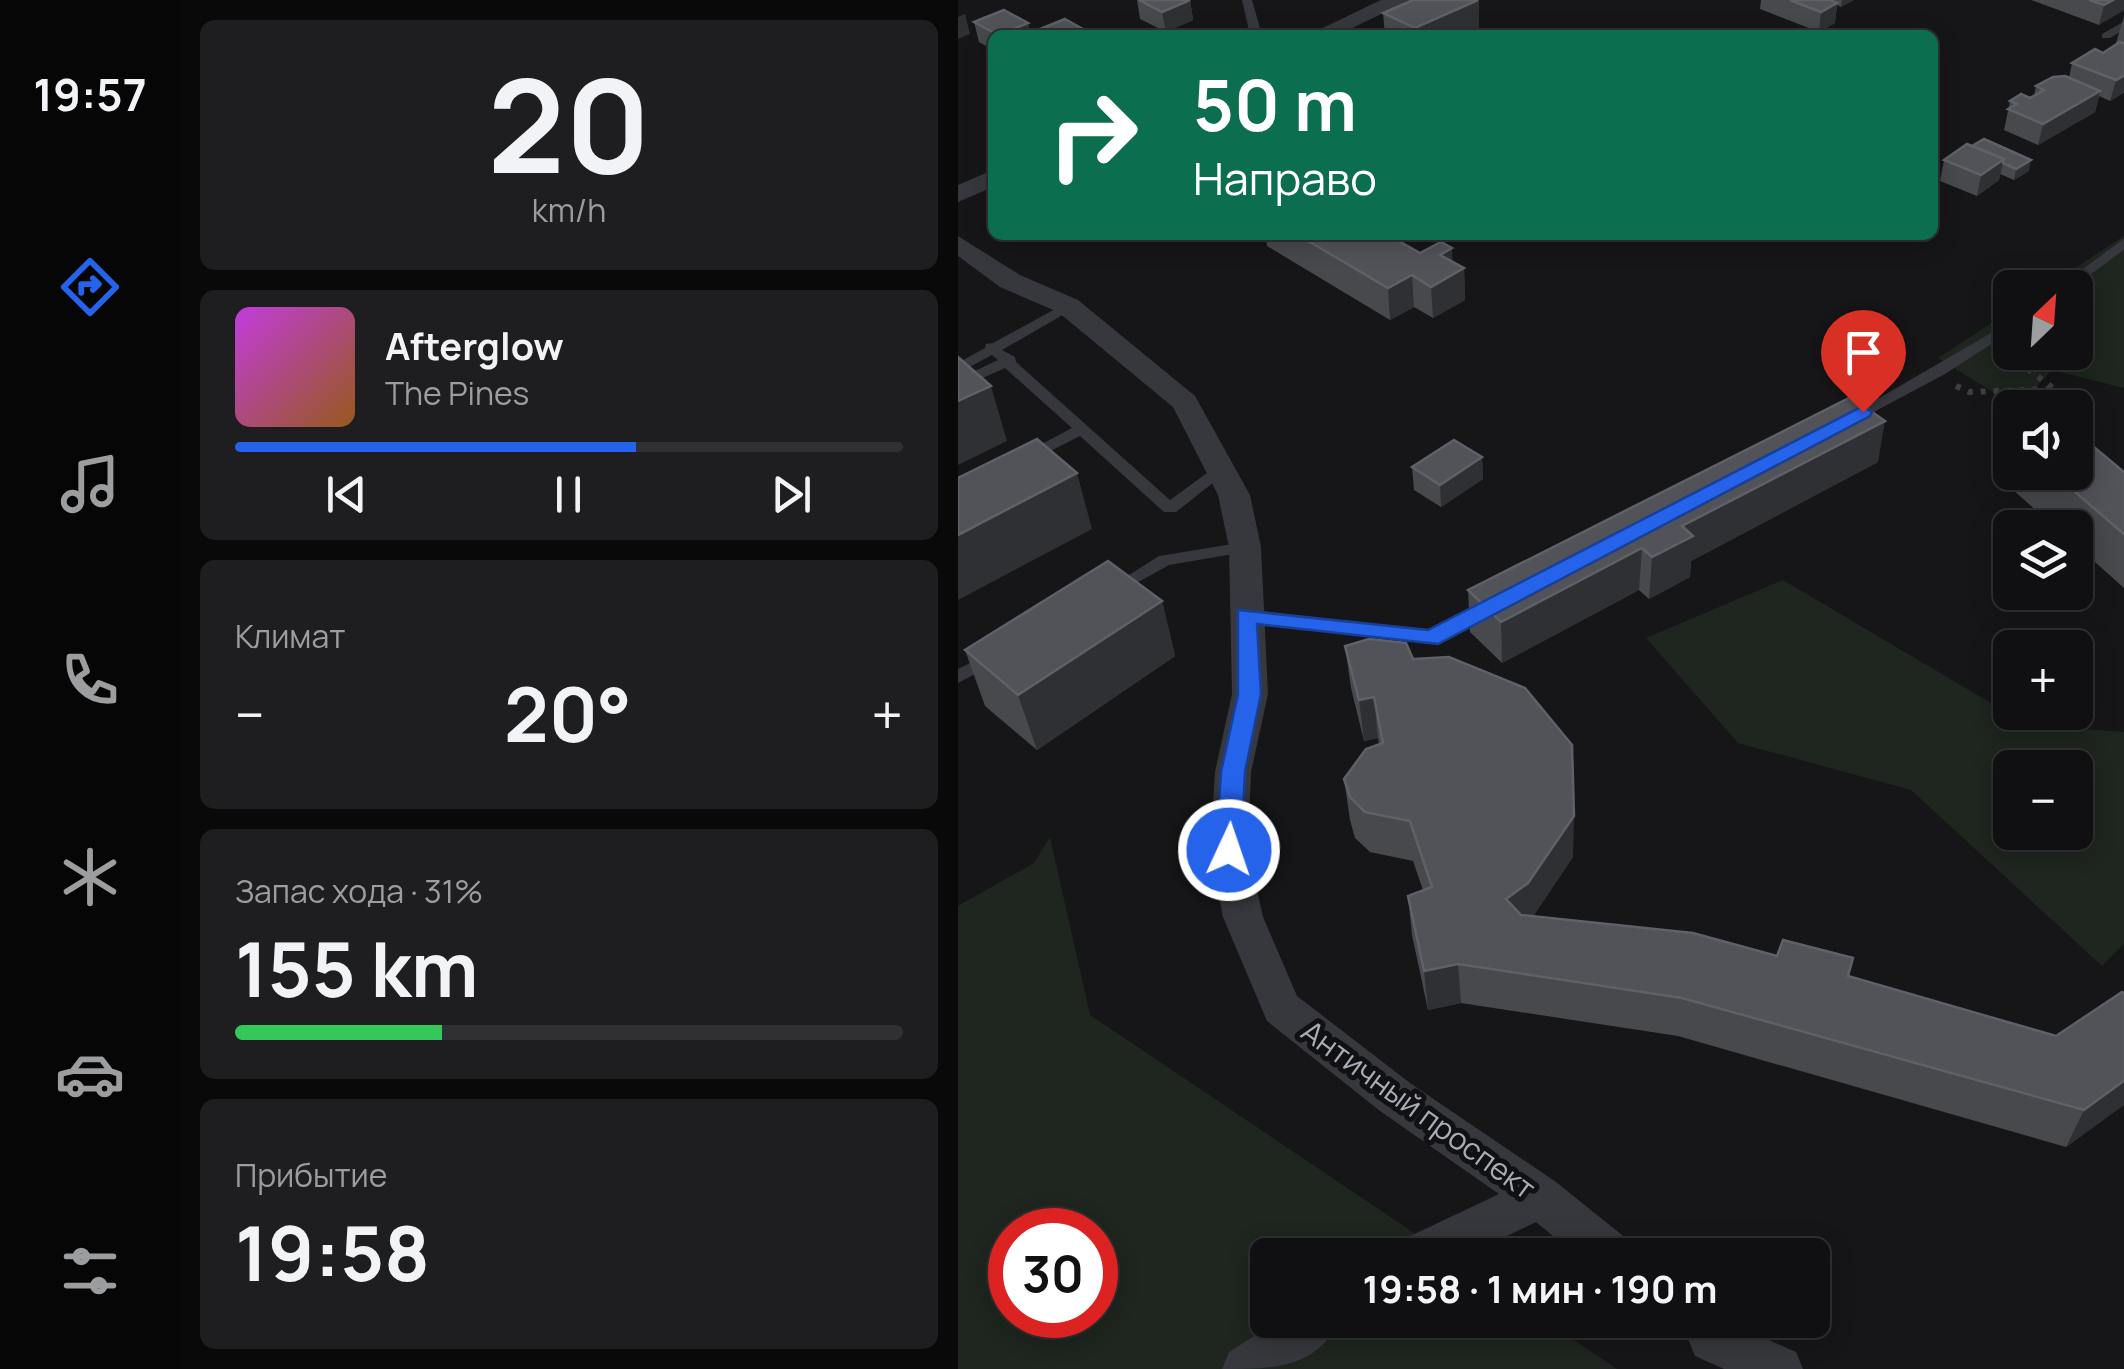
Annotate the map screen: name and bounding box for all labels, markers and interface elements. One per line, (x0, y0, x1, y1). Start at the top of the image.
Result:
text: 20 (488, 34, 650, 212)
text: 50 m (1193, 56, 1357, 152)
text: 19:57 (33, 63, 147, 125)
icon: right (1028, 70, 1158, 200)
text: Направо (1193, 147, 1377, 209)
text: km/h (532, 188, 606, 232)
icon: directions (55, 252, 125, 322)
north arrow (1993, 270, 2093, 370)
map controls (1993, 270, 2093, 850)
pin (1821, 310, 1906, 413)
text: Afterglow (385, 319, 564, 371)
icon: arrive (1836, 325, 1891, 380)
text: The Pines (385, 371, 529, 415)
button: sound (1993, 390, 2093, 490)
icon: music (55, 449, 125, 519)
icon: previous (319, 467, 374, 522)
icon: pause (541, 467, 596, 522)
icon: next (764, 467, 819, 522)
button: layers (1993, 510, 2093, 610)
text: Климат (235, 614, 345, 658)
button: + (1993, 630, 2093, 730)
icon: phone (55, 645, 125, 715)
text: 20° (504, 662, 632, 765)
text: − (235, 676, 265, 752)
text: + (871, 676, 903, 752)
button: − (1993, 750, 2093, 850)
position arrow (1177, 798, 1281, 902)
icon: climate (55, 842, 125, 912)
text: Запас хода · 31% (235, 869, 483, 913)
text: 155 km (235, 917, 479, 1020)
street label: Античный проспект (1294, 1010, 1544, 1208)
icon: car (55, 1039, 125, 1109)
text: Прибытие (235, 1153, 388, 1197)
text: 19:58 (235, 1201, 430, 1304)
speed limit sign: 30 (988, 1208, 1118, 1338)
icon: filters (55, 1236, 125, 1306)
text: 19:58 · 1 мин · 190 m (1362, 1262, 1718, 1314)

